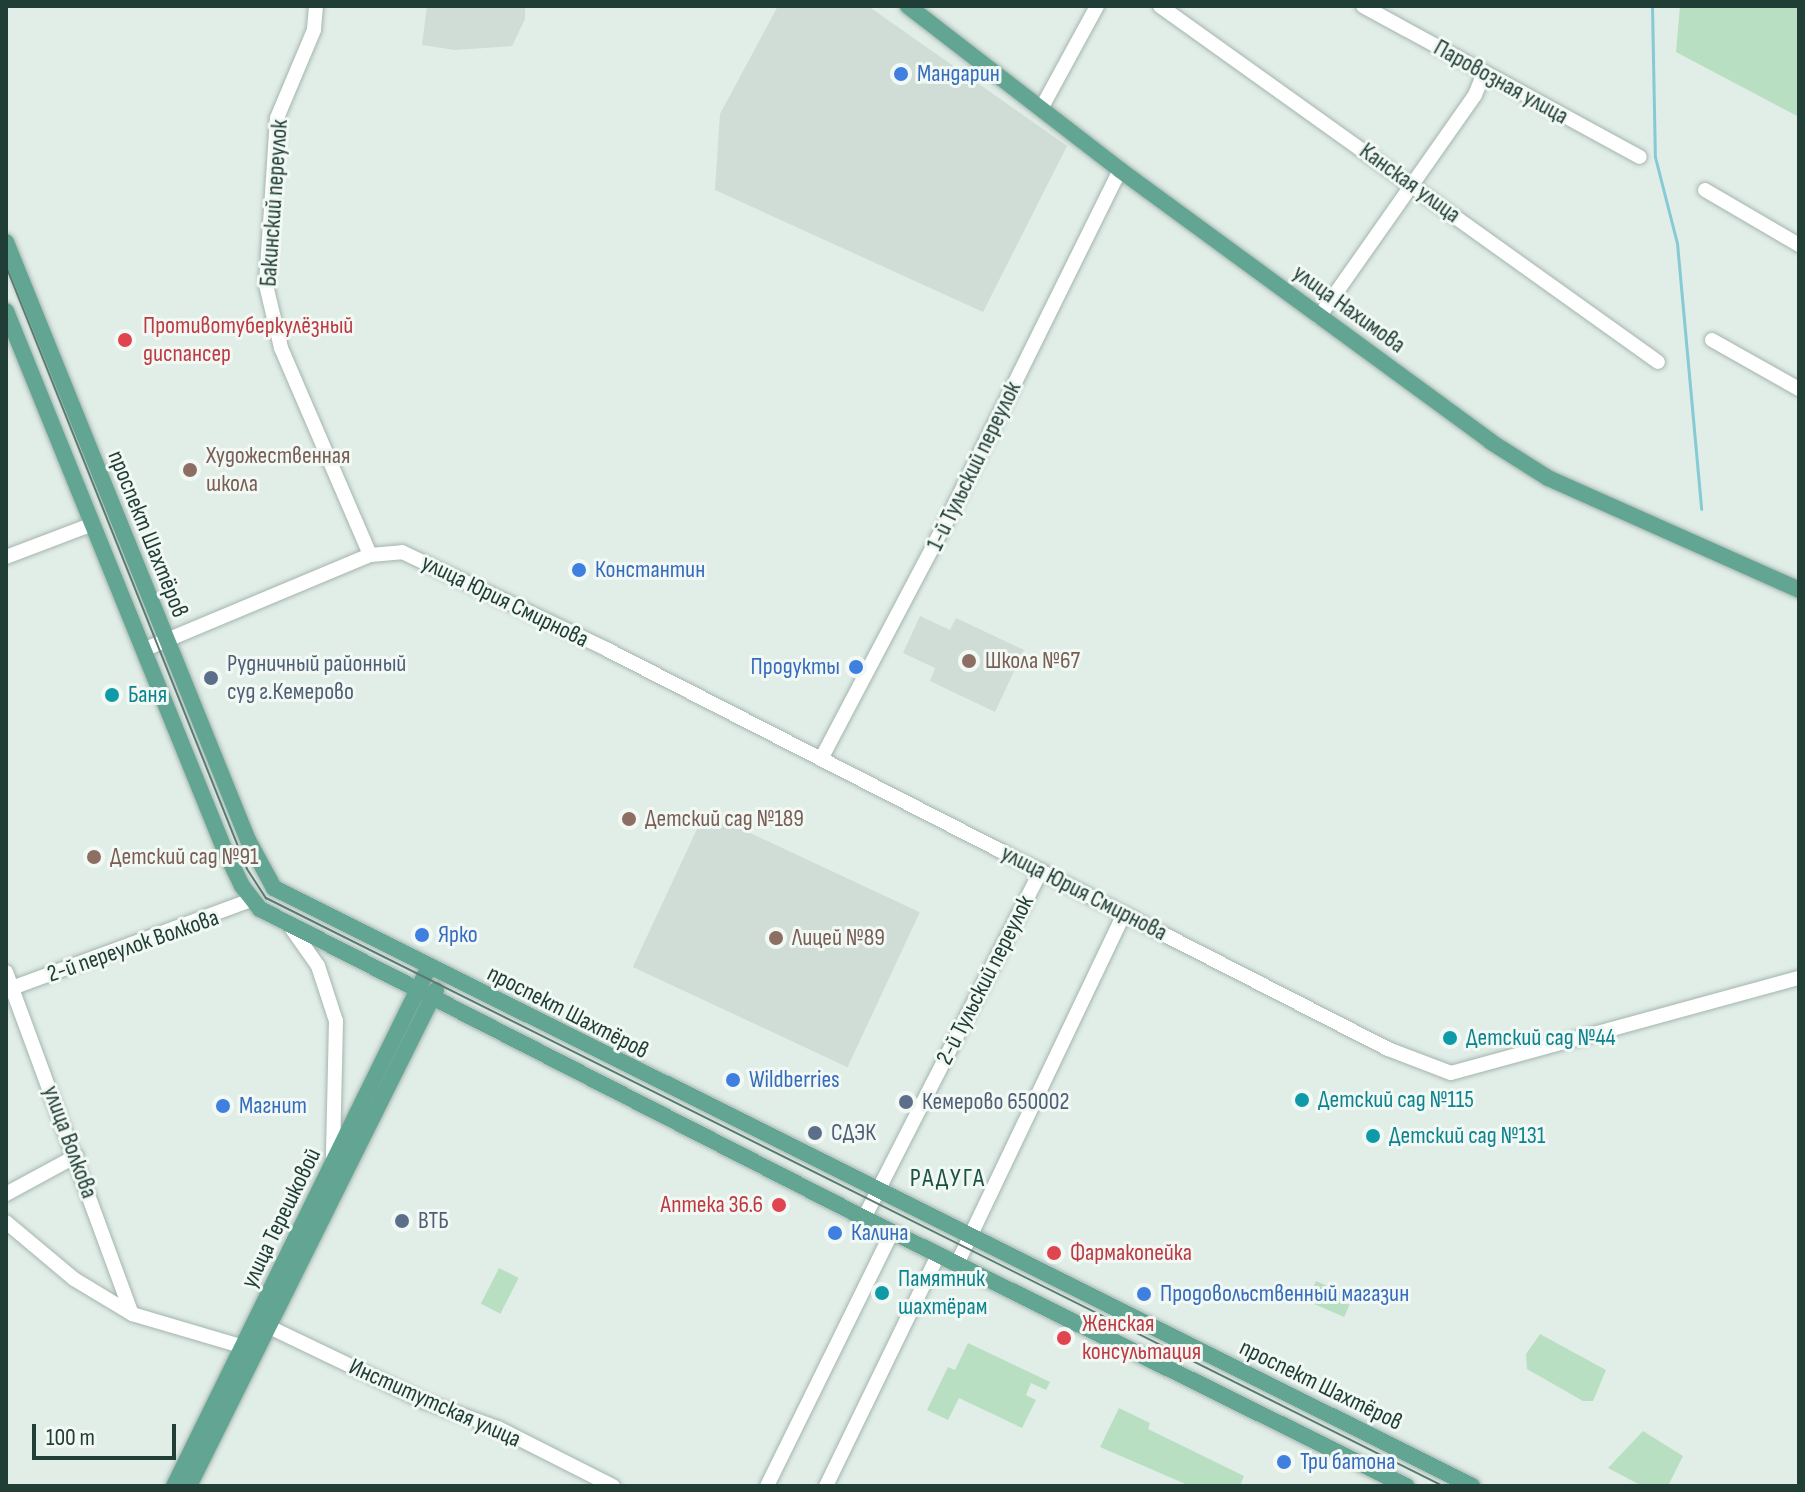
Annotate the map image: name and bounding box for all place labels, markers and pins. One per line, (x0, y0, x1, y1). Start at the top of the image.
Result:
place label: Мандарин (917, 60, 1000, 88)
marker: Мандарин (892, 65, 910, 83)
place label: Противотуберкулёзный диспансер (143, 312, 353, 368)
marker: Противотуберкулёзный диспансер (114, 329, 136, 351)
place label: Художественная школа (206, 442, 350, 498)
marker: Художественная школа (181, 461, 199, 479)
place label: Константин (595, 556, 705, 584)
marker: Константин (570, 561, 588, 579)
place label: Школа №67 (985, 647, 1080, 675)
place label: Рудничный районный суд г.Кемерово (227, 650, 406, 706)
marker: Школа №67 (960, 652, 978, 670)
place label: Продукты (751, 653, 840, 681)
marker: Продукты (847, 658, 865, 676)
marker: Рудничный районный суд г.Кемерово (202, 669, 220, 687)
place label: Баня (128, 681, 167, 709)
marker: Баня (103, 686, 121, 704)
place label: Детский сад №189 (645, 805, 804, 833)
marker: Детский сад №189 (620, 810, 638, 828)
place label: Детский сад №91 (110, 843, 258, 871)
marker: Детский сад №91 (85, 848, 103, 866)
place label: Ярко (438, 921, 478, 949)
place label: Лицей №89 (792, 924, 885, 952)
marker: Ярко (413, 926, 431, 944)
marker: Лицей №89 (767, 929, 785, 947)
place label: Детский сад №44 (1466, 1024, 1616, 1052)
marker: Детский сад №44 (1441, 1029, 1459, 1047)
place label: Wildberries (749, 1066, 840, 1094)
marker: Wildberries (724, 1071, 742, 1089)
place label: Детский сад №115 (1318, 1086, 1474, 1114)
place label: Кемерово 650002 (922, 1088, 1069, 1116)
marker: Детский сад №115 (1293, 1091, 1311, 1109)
place label: Магнит (239, 1092, 307, 1120)
marker: Кемерово 650002 (897, 1093, 915, 1111)
marker: Магнит (214, 1097, 232, 1115)
place label: СДЭК (831, 1119, 876, 1147)
place label: Детский сад №131 (1389, 1122, 1545, 1150)
marker: СДЭК (806, 1124, 824, 1142)
marker: Детский сад №131 (1364, 1127, 1382, 1145)
place label: Аптека 36.6 (660, 1191, 763, 1219)
marker: Аптека 36.6 (770, 1196, 788, 1214)
place label: ВТБ (418, 1207, 449, 1235)
marker: ВТБ (393, 1212, 411, 1230)
place label: Калина (851, 1219, 909, 1247)
marker: Калина (826, 1224, 844, 1242)
place label: Фармакопейка (1070, 1239, 1192, 1267)
marker: Фармакопейка (1045, 1244, 1063, 1262)
place label: Памятник шахтёрам (898, 1265, 987, 1321)
place label: Продовольственный магазин (1160, 1280, 1409, 1308)
marker: Памятник шахтёрам (873, 1284, 891, 1302)
marker: Продовольственный магазин (1135, 1285, 1153, 1303)
place label: Женская консультация (1082, 1310, 1201, 1366)
marker: Женская консультация (1053, 1327, 1075, 1349)
place label: Три батона (1300, 1448, 1396, 1476)
marker: Три батона (1275, 1453, 1293, 1471)

